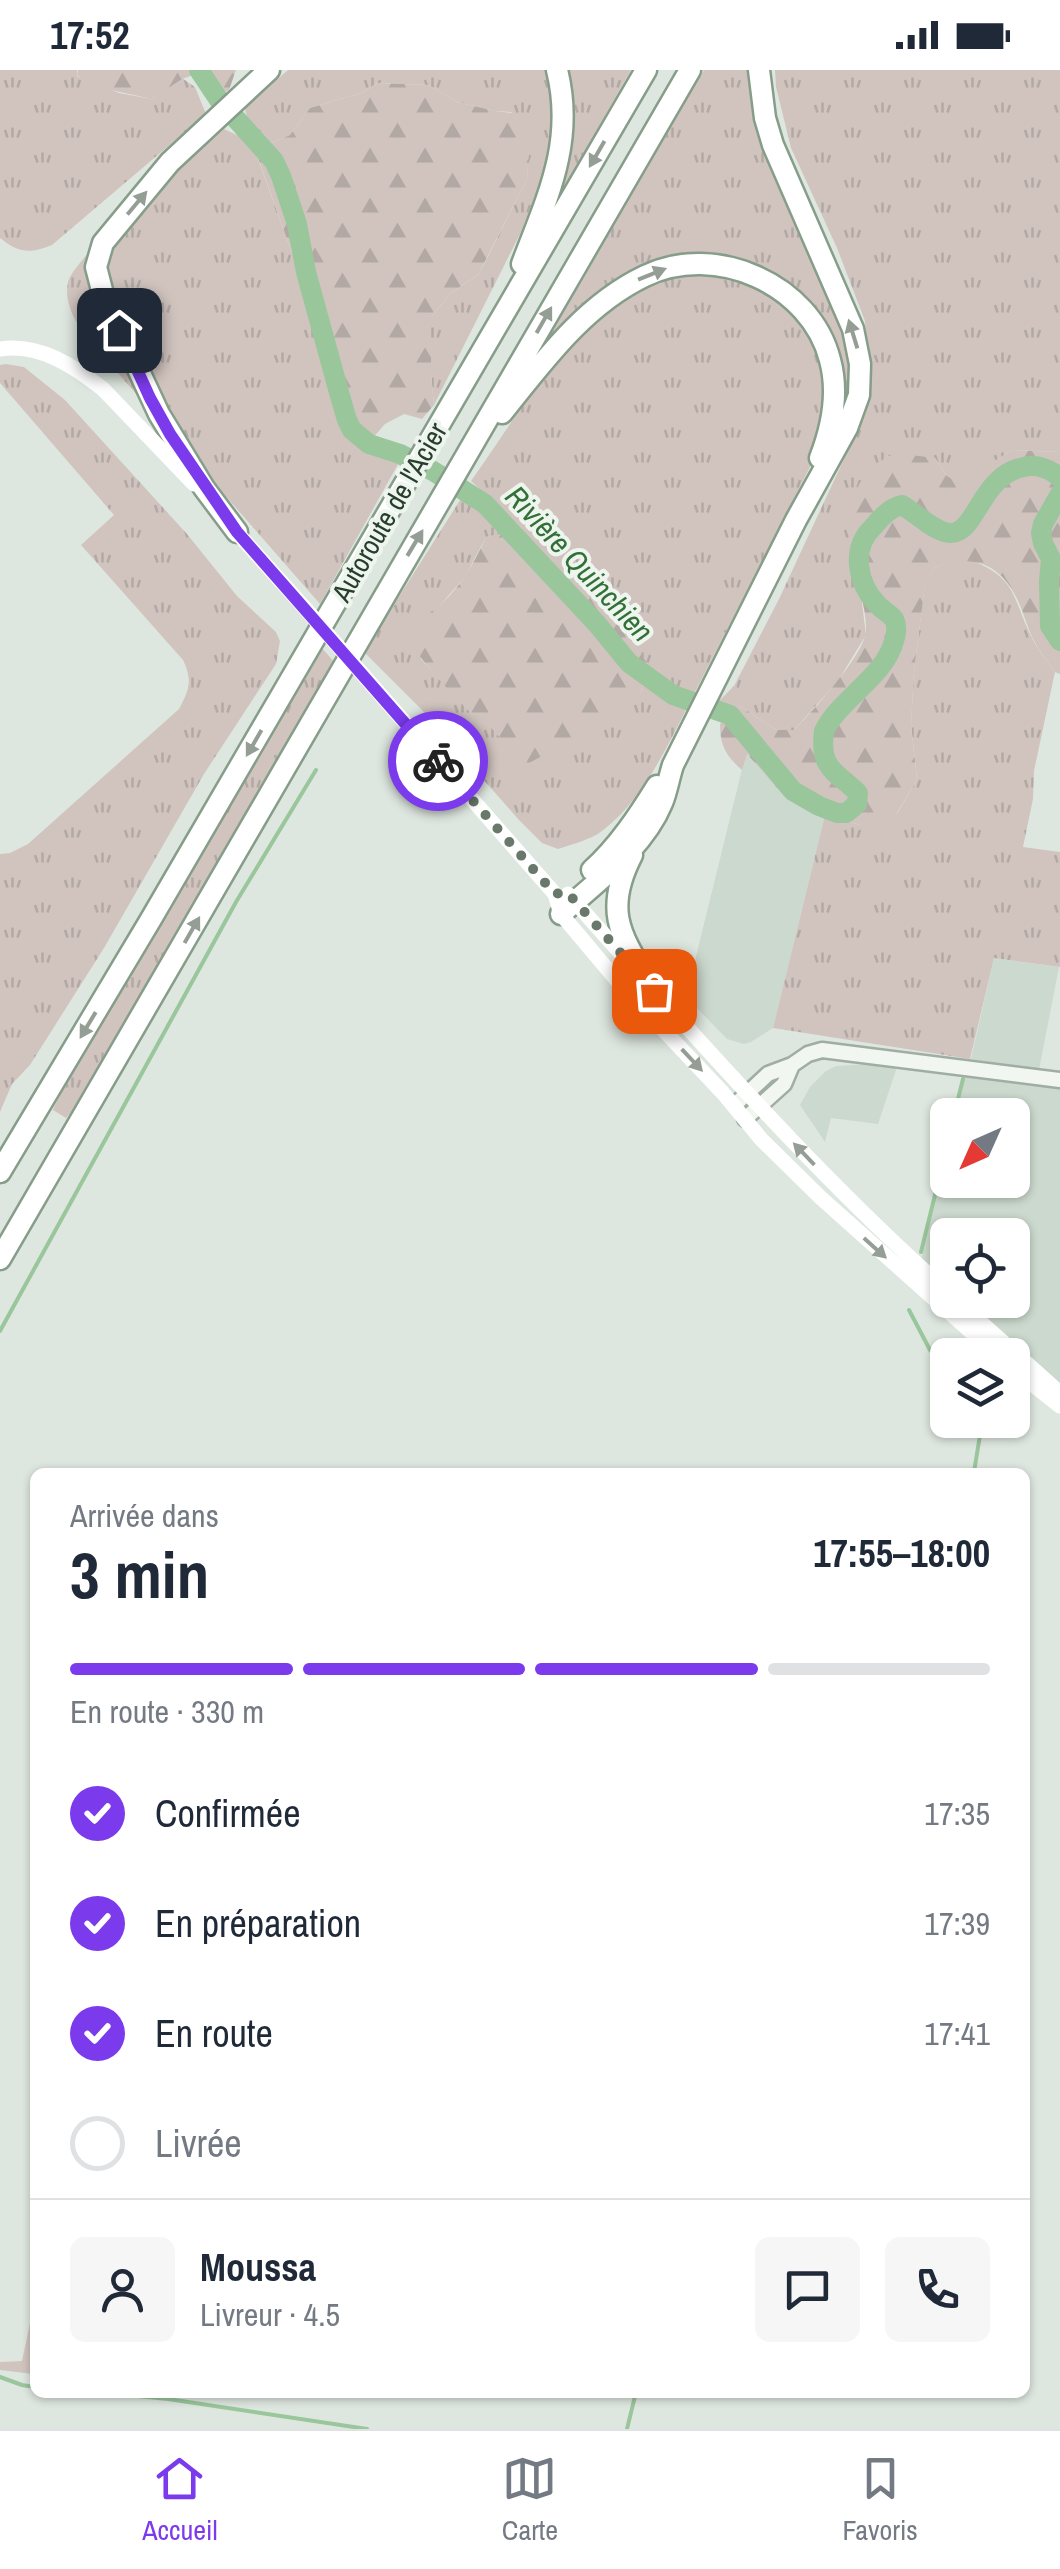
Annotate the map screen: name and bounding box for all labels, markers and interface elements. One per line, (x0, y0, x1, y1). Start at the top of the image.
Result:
text: 17:52 (50, 10, 130, 61)
one-way arrow (589, 140, 606, 168)
one-way arrow (126, 191, 148, 216)
one-way arrow (637, 266, 667, 282)
pin (77, 288, 162, 373)
icon: home (92, 303, 147, 358)
one-way arrow (535, 306, 552, 334)
one-way arrow (845, 318, 860, 348)
street label: Autoroute de l'Acier (322, 415, 456, 609)
water label: Rivière Quinchien (497, 477, 662, 650)
one-way arrow (406, 529, 423, 557)
courier (388, 711, 488, 811)
one-way arrow (245, 729, 263, 757)
icon: bike (411, 734, 466, 789)
one-way arrow (182, 916, 200, 944)
pin (612, 949, 697, 1034)
icon: bag (627, 964, 682, 1019)
one-way arrow (80, 1011, 97, 1039)
one-way arrow (680, 1047, 703, 1071)
north arrow (930, 1098, 1030, 1198)
map controls (930, 1098, 1030, 1438)
one-way arrow (792, 1142, 816, 1166)
button: locate (930, 1218, 1030, 1318)
one-way arrow (862, 1236, 887, 1258)
button: layers (930, 1338, 1030, 1438)
text: Arrivée dans (70, 1494, 219, 1537)
text: 17:55–18:00 (813, 1528, 990, 1579)
text: 3 min (70, 1531, 209, 1618)
text: En route · 330 m (70, 1690, 264, 1733)
icon: check (70, 1786, 125, 1841)
text: Confirmée (155, 1788, 300, 1839)
text: 17:35 (924, 1792, 990, 1835)
icon: check (70, 1896, 125, 1951)
text: En préparation (155, 1898, 361, 1949)
text: 17:39 (924, 1902, 990, 1945)
icon: check (70, 2006, 125, 2061)
text: En route (155, 2008, 273, 2059)
text: 17:41 (924, 2012, 990, 2055)
text: Livrée (155, 2118, 242, 2169)
button: person (70, 2237, 175, 2342)
button: chat (755, 2237, 860, 2342)
button: phone (885, 2237, 990, 2342)
text: Moussa (200, 2242, 316, 2293)
text: Livreur · 4.5 (200, 2293, 340, 2336)
tab: Accueil (142, 2451, 217, 2549)
tab: Carte (502, 2451, 558, 2549)
tab: Favoris (842, 2451, 918, 2549)

